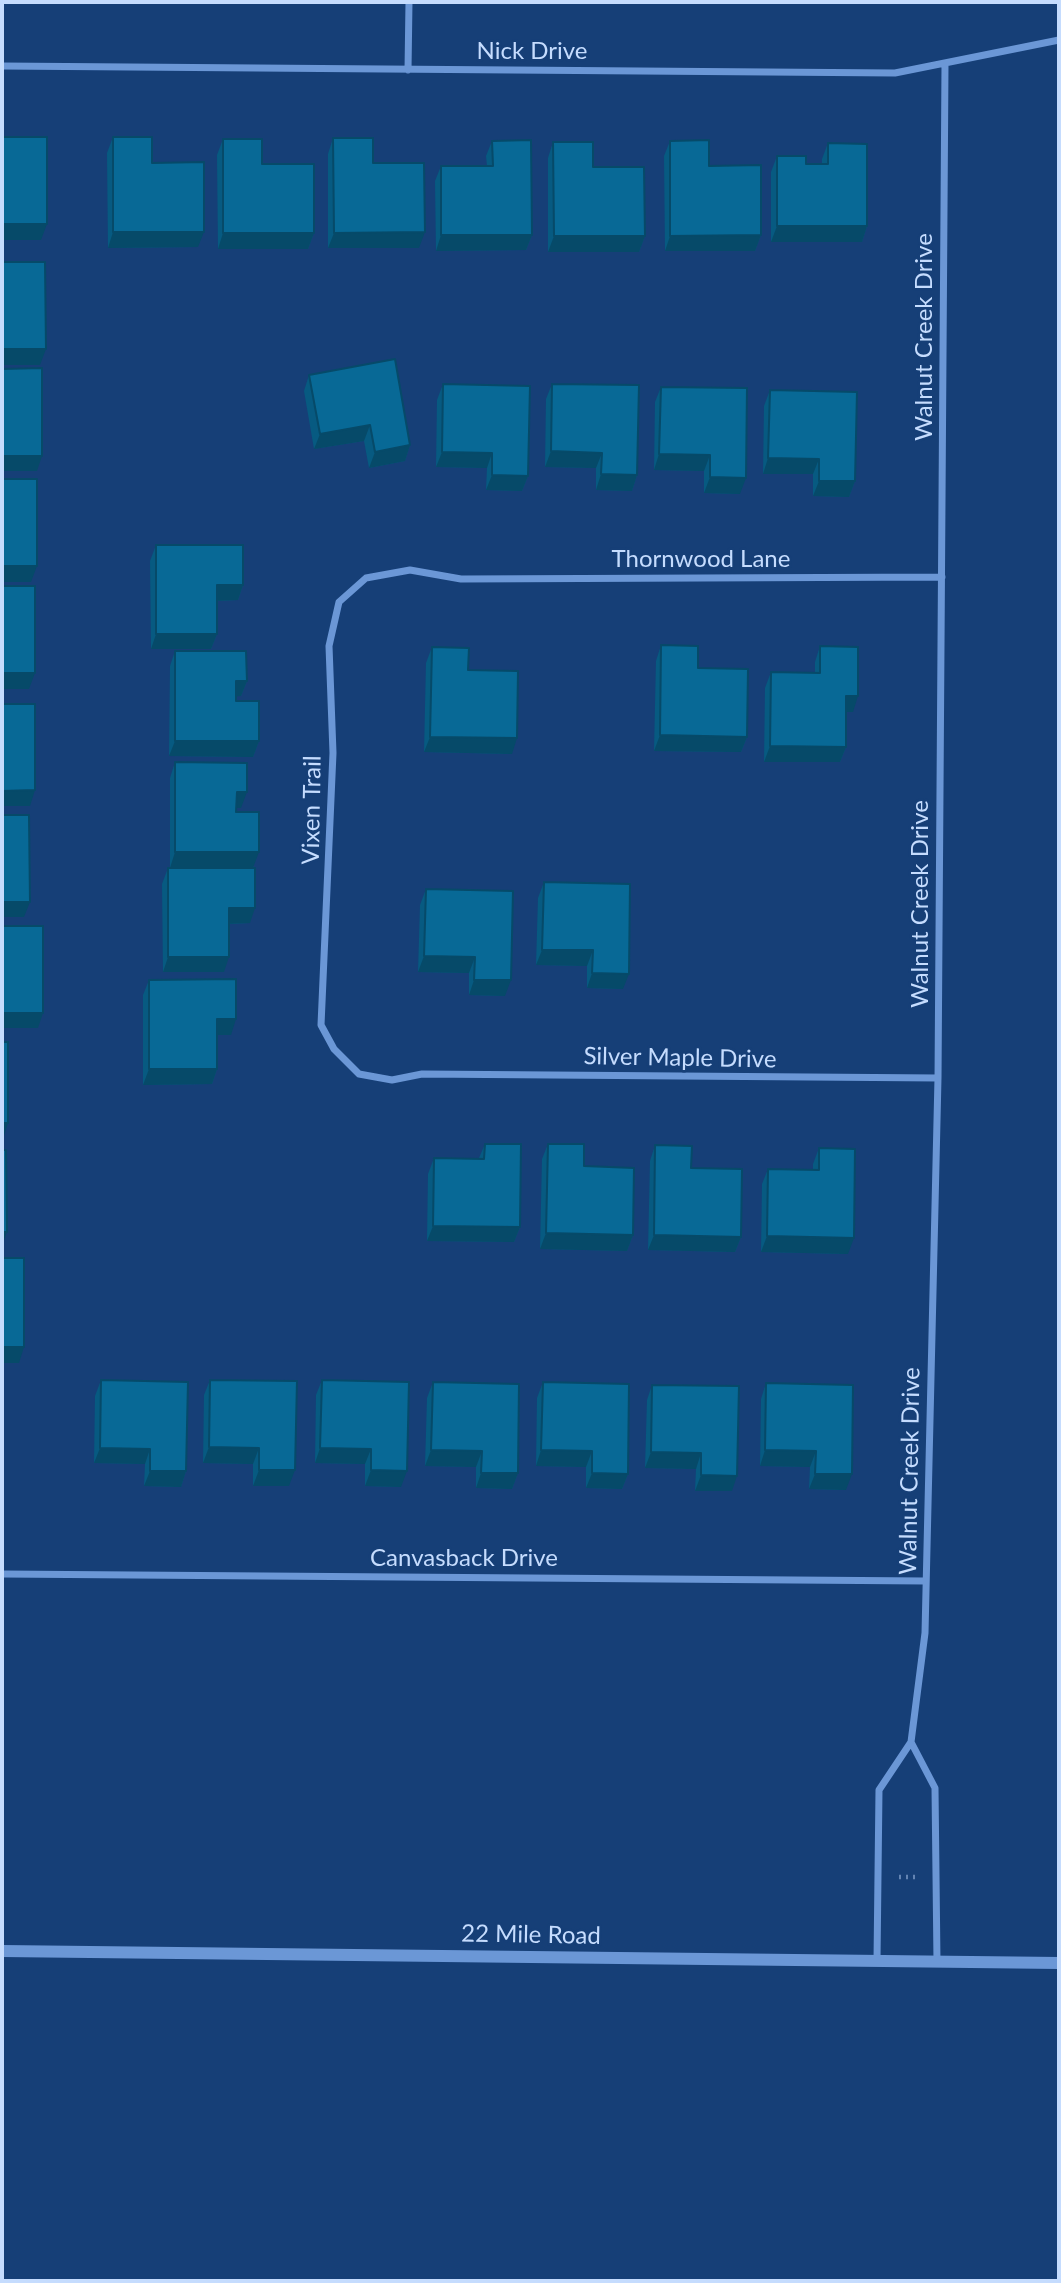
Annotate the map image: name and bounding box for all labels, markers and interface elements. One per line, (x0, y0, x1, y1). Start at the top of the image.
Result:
street label: Nick Drive (477, 37, 587, 65)
street label: Walnut Creek Drive (910, 233, 938, 441)
street label: Thornwood Lane (612, 545, 790, 573)
street label: Vixen Trail (297, 755, 327, 865)
street label: Walnut Creek Drive (906, 800, 934, 1008)
street label: Silver Maple Drive (583, 1042, 777, 1074)
street label: Walnut Creek Drive (894, 1367, 926, 1575)
street label: Canvasback Drive (370, 1544, 558, 1572)
street label: 22 Mile Road (461, 1919, 601, 1951)

